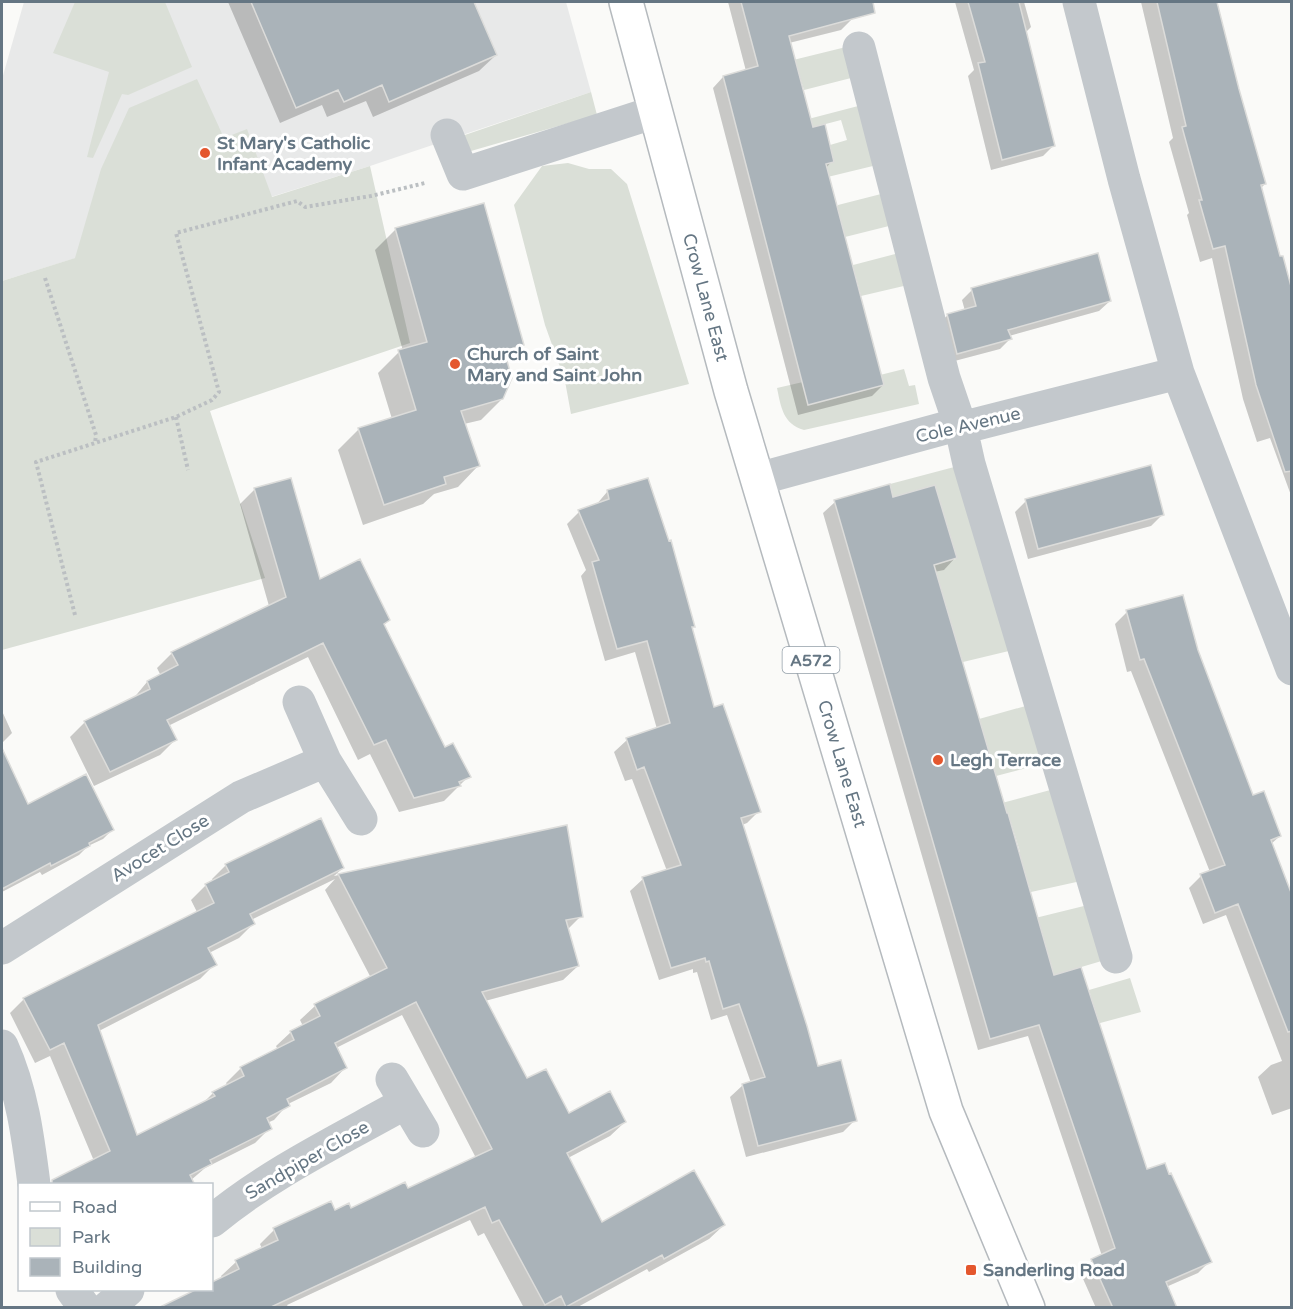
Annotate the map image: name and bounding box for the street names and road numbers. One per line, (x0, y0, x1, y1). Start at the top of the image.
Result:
street label: Crow Lane East (678, 231, 734, 364)
street label: Cole Avenue (913, 402, 1023, 448)
road number: A572 (782, 647, 840, 673)
street label: Crow Lane East (813, 697, 872, 830)
street label: Avocet Close (107, 809, 213, 887)
street label: Sandpiper Close (241, 1116, 373, 1204)

